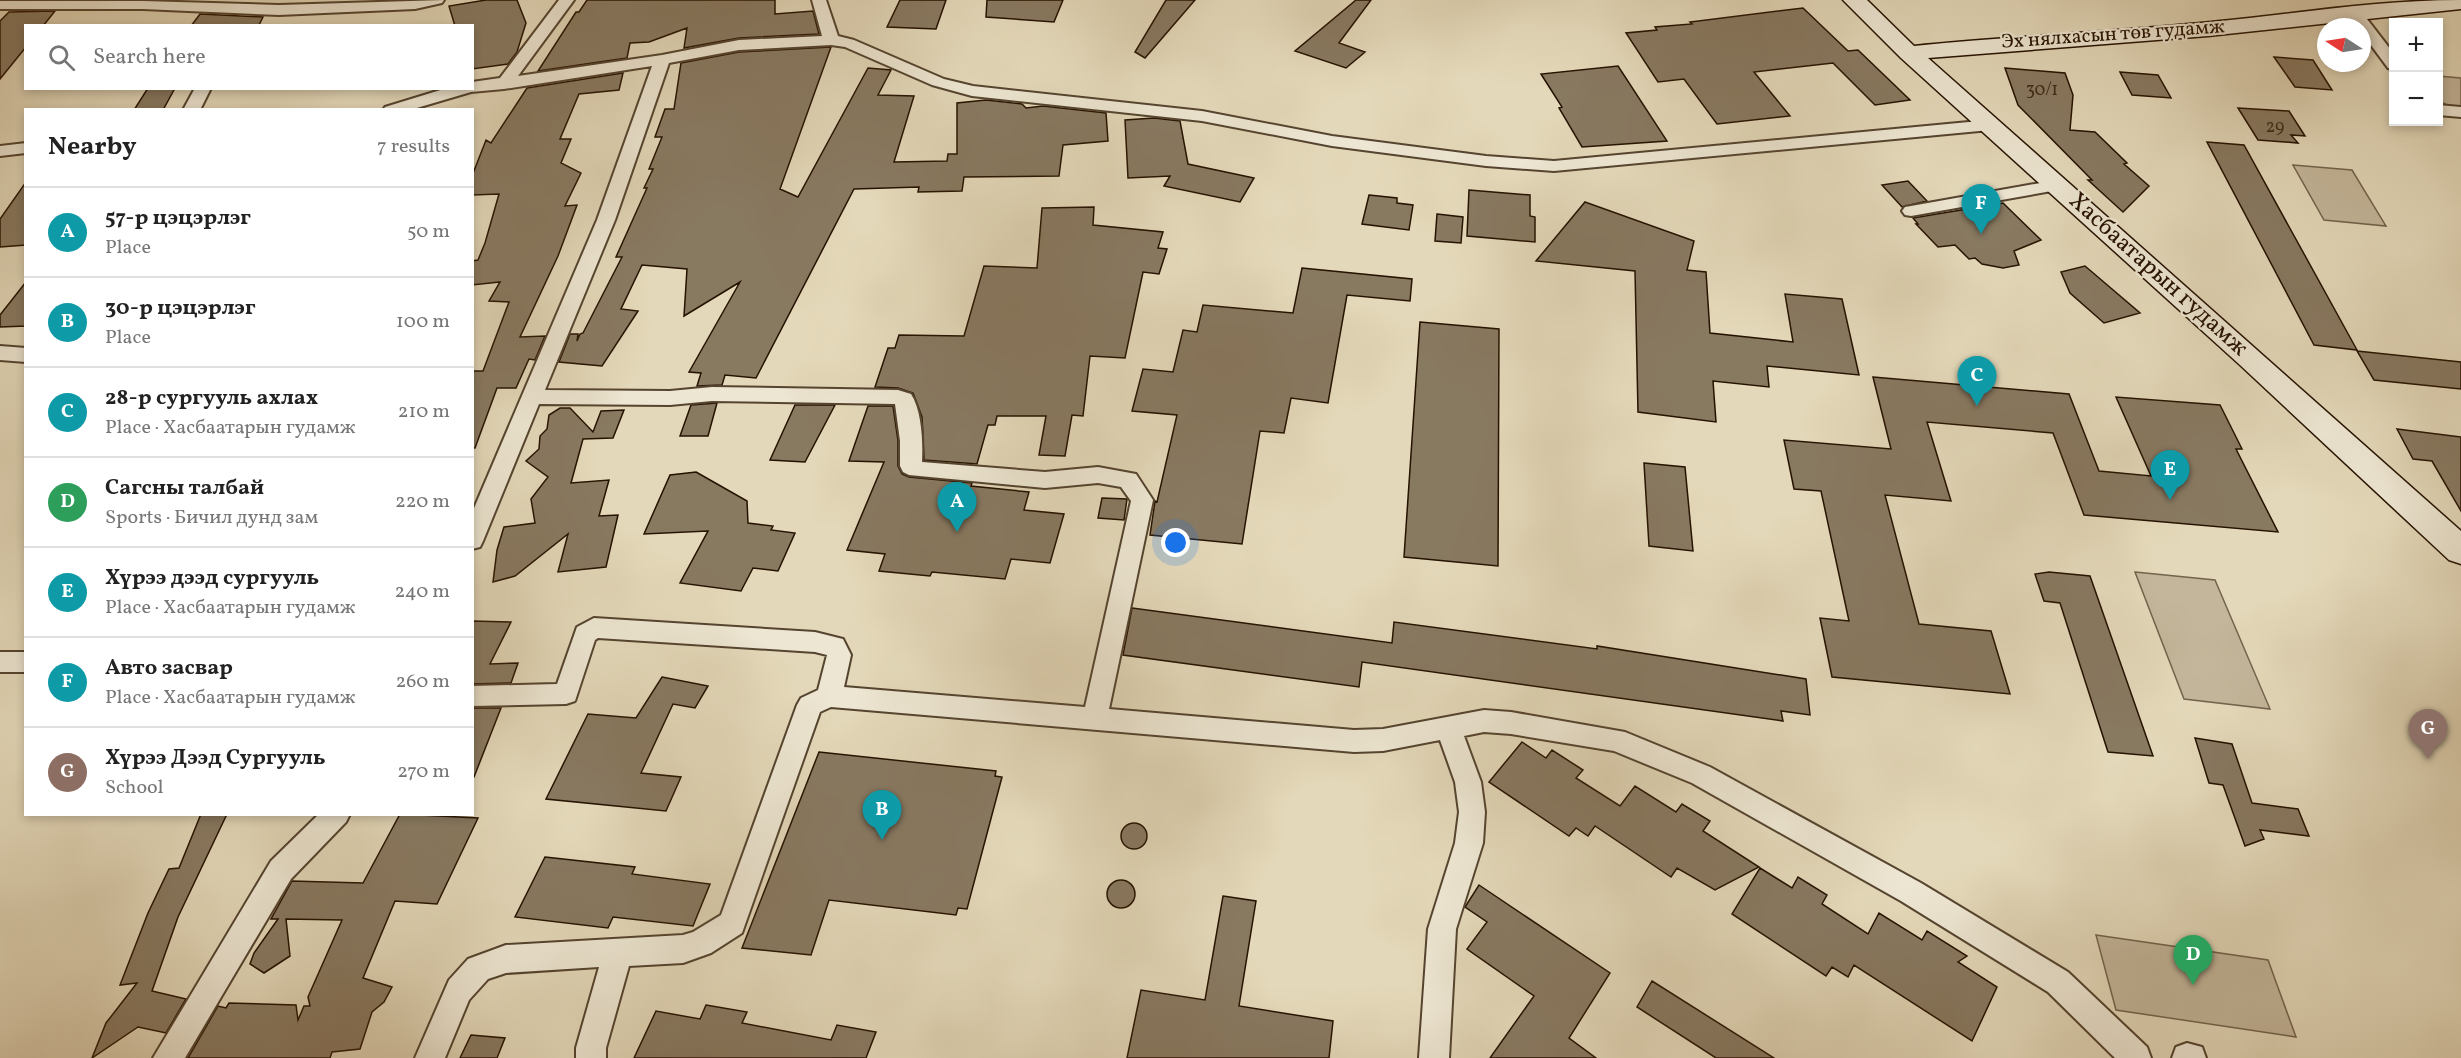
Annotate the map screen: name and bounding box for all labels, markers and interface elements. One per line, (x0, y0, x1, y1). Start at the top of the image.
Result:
street label: Эх нялхасын төв гудамж (2000, 13, 2226, 57)
north arrow (2317, 18, 2371, 72)
map controls (2389, 18, 2443, 126)
button: + (2389, 18, 2443, 72)
search box (24, 24, 474, 90)
icon: search (45, 41, 78, 74)
text: Search here (93, 42, 206, 73)
button: − (2389, 72, 2443, 126)
house number: 30/1 (2026, 78, 2058, 103)
house number: 29 (2266, 115, 2284, 140)
text: Nearby (48, 129, 137, 165)
text: 7 results (377, 133, 450, 161)
pin: F (1962, 184, 2000, 234)
street label: Хасбаатарын гудамж (2061, 185, 2255, 365)
text: 57-р цэцэрлэг (105, 203, 251, 234)
text: A (60, 218, 75, 246)
text: 50 m (407, 218, 450, 246)
text: Place (105, 234, 151, 262)
text: 30-р цэцэрлэг (105, 293, 256, 324)
text: B (61, 308, 74, 336)
text: 100 m (396, 308, 450, 336)
text: Place (105, 324, 151, 352)
pin: C (1958, 356, 1996, 406)
text: 28-р сургууль ахлах (105, 383, 318, 414)
text: C (61, 398, 74, 426)
text: 210 m (398, 398, 450, 426)
text: Place · Хасбаатарын гудамж (105, 414, 356, 442)
pin: E (2150, 450, 2190, 500)
text: Сагсны талбай (105, 473, 264, 504)
pin: A (938, 482, 976, 532)
text: D (60, 488, 75, 516)
text: 220 m (395, 488, 450, 516)
text: Sports · Бичил дунд зам (105, 504, 318, 532)
your location (1161, 528, 1190, 557)
text: Хүрээ дээд сургууль (105, 563, 319, 594)
text: E (61, 578, 74, 606)
text: 240 m (395, 578, 450, 606)
text: Place · Хасбаатарын гудамж (105, 594, 356, 622)
text: Авто засвар (105, 653, 233, 684)
text: F (62, 668, 73, 696)
text: 260 m (395, 668, 450, 696)
text: Place · Хасбаатарын гудамж (105, 684, 356, 712)
pin: G (2408, 710, 2448, 759)
text: Хүрээ Дээд Сургууль (105, 743, 326, 774)
text: G (60, 758, 75, 786)
text: 270 m (397, 758, 450, 786)
text: School (105, 774, 163, 802)
pin: B (862, 790, 902, 840)
pin: D (2174, 936, 2212, 985)

